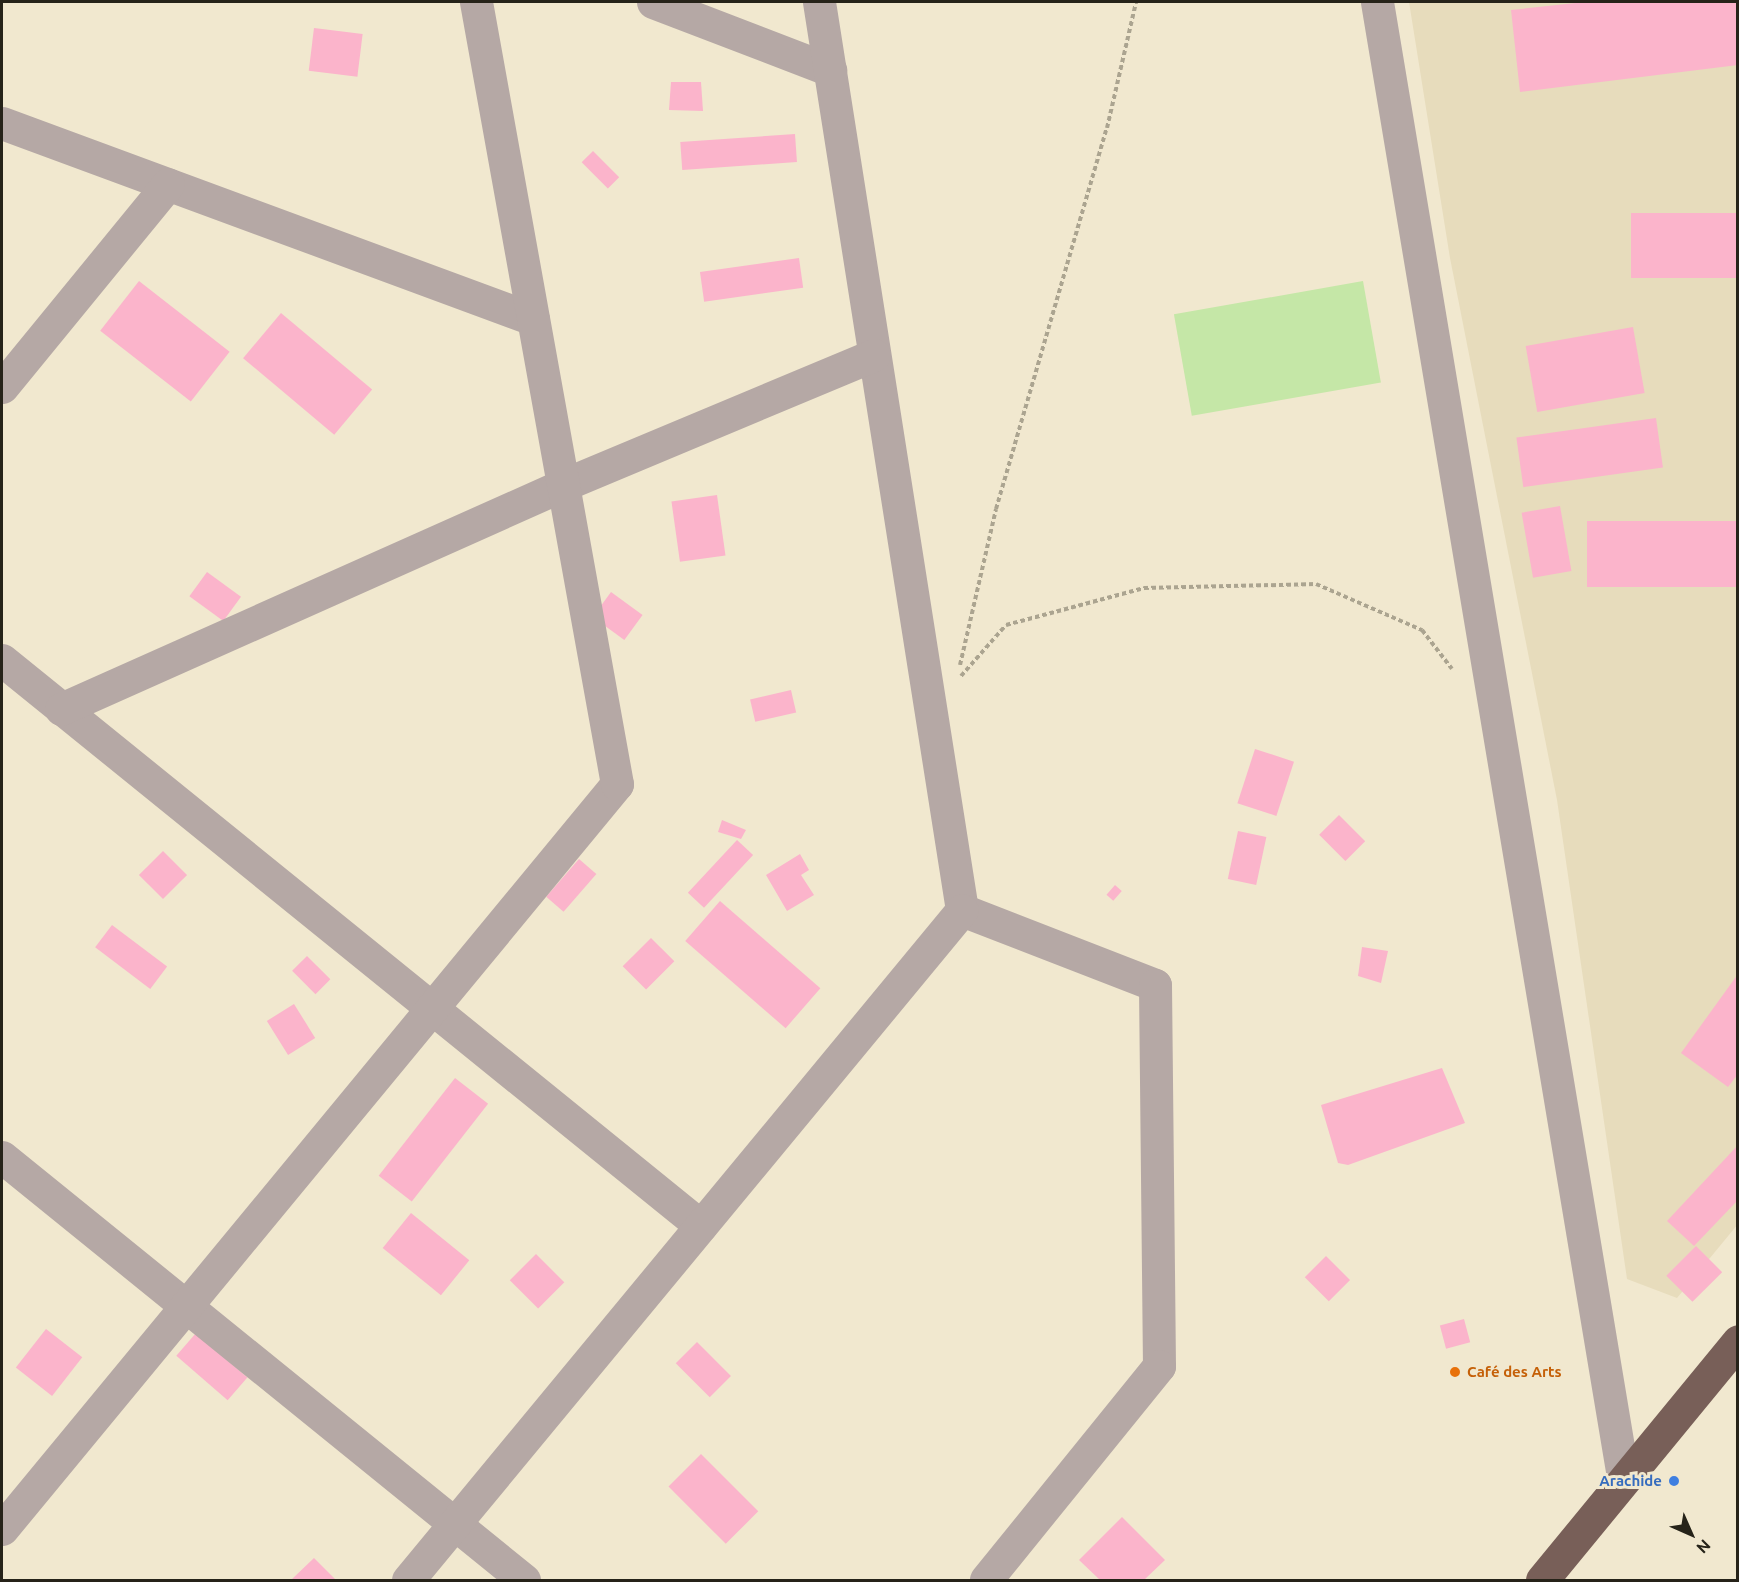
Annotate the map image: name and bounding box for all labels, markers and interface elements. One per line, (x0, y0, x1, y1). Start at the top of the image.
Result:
place label: Café des Arts (1467, 1363, 1562, 1381)
marker: Café des Arts (1448, 1365, 1462, 1379)
place label: Arachide (1599, 1472, 1662, 1490)
marker: Arachide (1667, 1474, 1681, 1488)
north arrow (1661, 1504, 1721, 1564)
text: N (1693, 1536, 1714, 1557)

